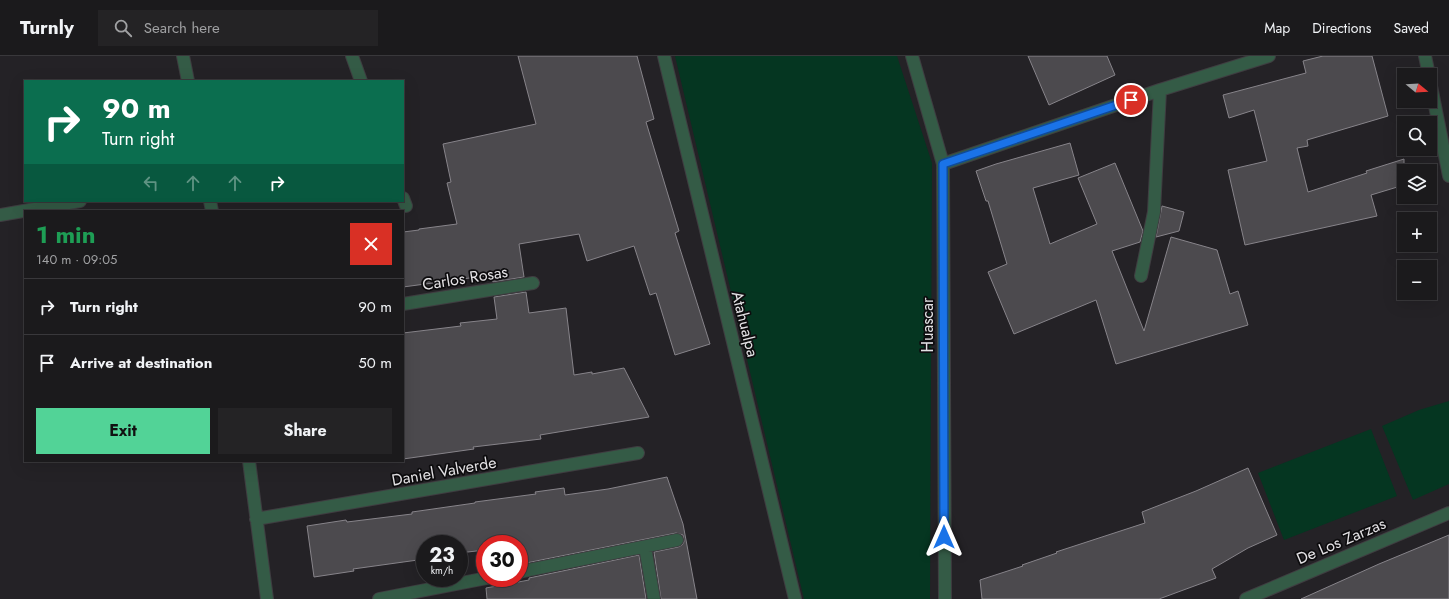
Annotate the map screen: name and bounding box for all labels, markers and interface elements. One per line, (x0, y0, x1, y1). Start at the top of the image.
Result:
search box (98, 10, 378, 46)
text: Turnly (20, 14, 74, 41)
icon: search (112, 17, 134, 39)
text: Search here (144, 17, 220, 39)
text: Map (1264, 18, 1290, 38)
text: Directions (1312, 18, 1372, 38)
text: Saved (1394, 18, 1429, 38)
north arrow (1397, 68, 1437, 108)
map controls (1397, 68, 1437, 300)
pin (1114, 83, 1148, 117)
text: 90 m (102, 88, 171, 129)
icon: arrive (1120, 89, 1142, 111)
icon: right (36, 96, 88, 148)
button: search (1397, 116, 1437, 156)
text: Turn right (102, 126, 174, 152)
button: layers (1397, 164, 1437, 204)
icon: left (140, 172, 162, 194)
icon: ahead (182, 172, 204, 194)
icon: ahead (224, 172, 246, 194)
icon: right (266, 172, 288, 194)
button: + (1397, 212, 1437, 252)
text: 1 min (36, 217, 96, 252)
button: close (350, 223, 392, 265)
text: 140 m · 09:05 (36, 250, 117, 269)
street label: Carlos Rosas (421, 260, 509, 296)
button: − (1397, 260, 1437, 300)
street label: Atahualpa (726, 289, 764, 359)
icon: right (36, 296, 58, 318)
text: Turn right (70, 296, 138, 318)
text: 90 m (358, 296, 392, 318)
street label: Huascar (916, 297, 939, 352)
icon: arrive (36, 352, 58, 374)
text: Arrive at destination (70, 352, 212, 374)
text: 50 m (358, 352, 392, 374)
button: Exit (36, 408, 210, 454)
button: Share (218, 408, 392, 454)
street label: Daniel Valverde (390, 450, 498, 492)
street label: De Los Zarzas (1293, 512, 1389, 570)
position arrow (923, 516, 965, 558)
speed limit sign: 30 (476, 535, 528, 587)
text: 23 (429, 541, 455, 570)
text: km/h (431, 563, 453, 578)

